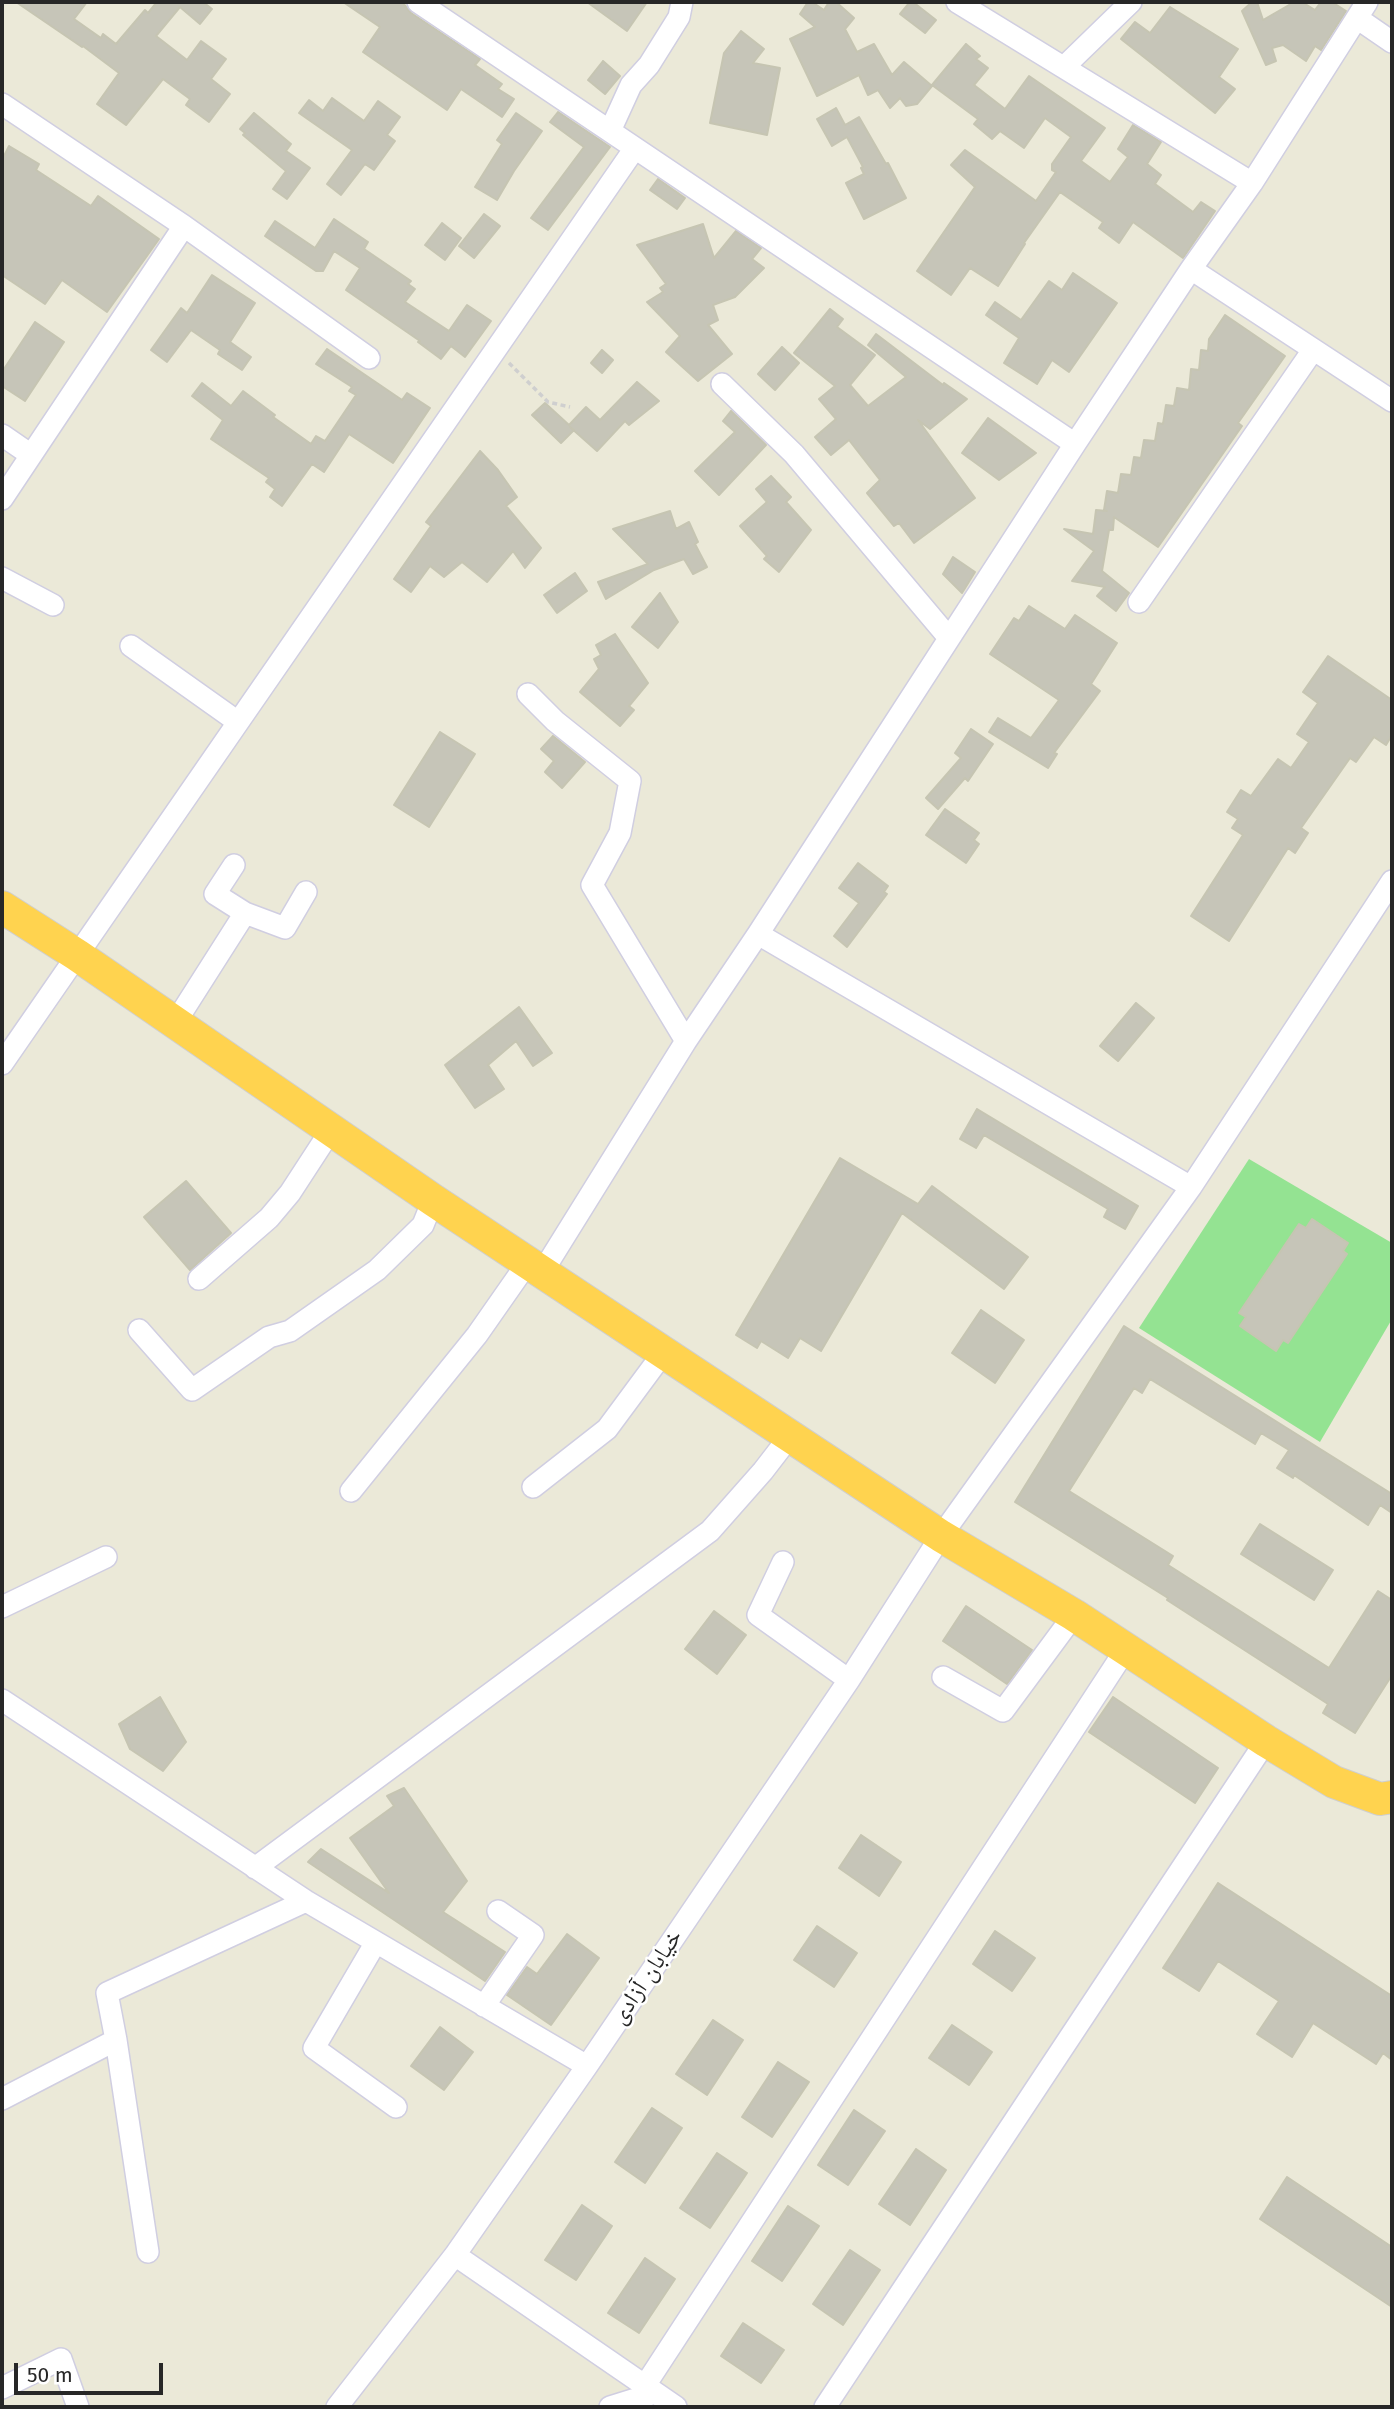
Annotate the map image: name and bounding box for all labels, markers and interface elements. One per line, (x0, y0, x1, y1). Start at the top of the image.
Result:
street label: خیابان آزادی (605, 1924, 689, 2030)
scale bar (18, 2350, 166, 2394)
text: 50 m (27, 2362, 73, 2388)

